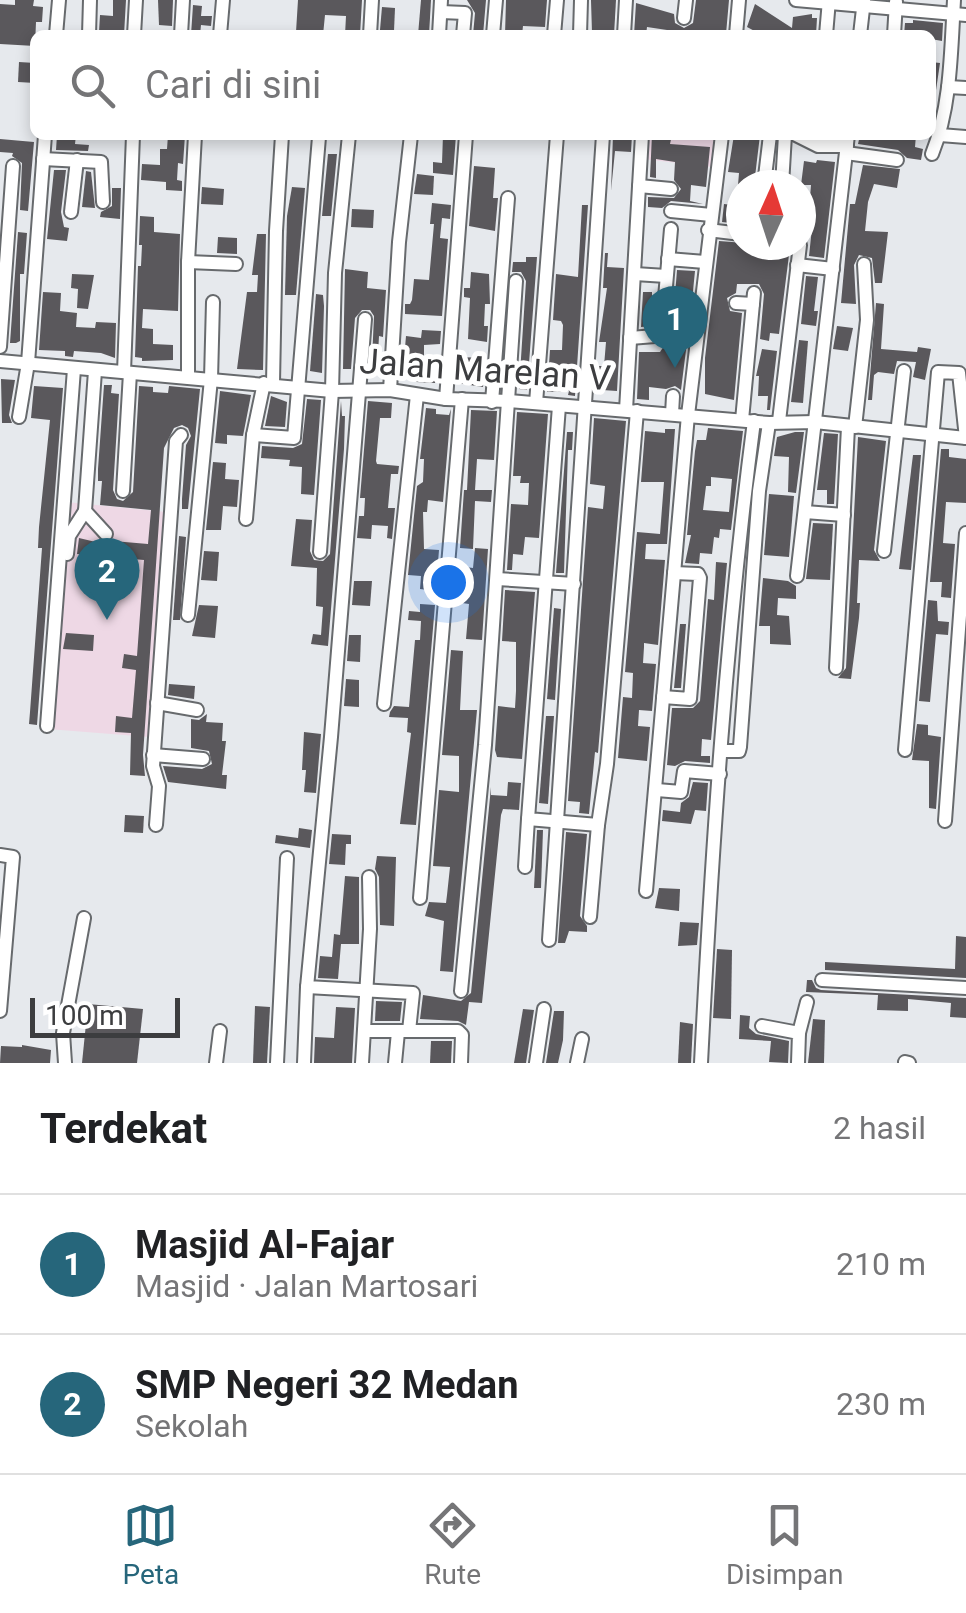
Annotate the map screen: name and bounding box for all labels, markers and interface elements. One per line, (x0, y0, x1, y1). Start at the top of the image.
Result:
search box (30, 30, 936, 140)
icon: search (65, 58, 120, 113)
text: Cari di sini (145, 63, 321, 107)
north arrow (726, 170, 816, 260)
pin: 1 (642, 286, 708, 368)
street label: Jalan Marelan V (358, 341, 612, 399)
pin: 2 (74, 538, 140, 620)
your location (423, 557, 474, 608)
scale bar (30, 993, 180, 1038)
text: 100 m (45, 999, 124, 1032)
text: Terdekat (40, 1104, 207, 1153)
text: 2 hasil (833, 1109, 926, 1147)
text: Masjid Al-Fajar (135, 1223, 394, 1267)
text: 1 (63, 1245, 82, 1283)
text: 210 m (836, 1245, 926, 1283)
text: Masjid · Jalan Martosari (135, 1267, 478, 1305)
text: SMP Negeri 32 Medan (135, 1363, 518, 1407)
text: 2 (63, 1385, 82, 1423)
text: 230 m (836, 1385, 926, 1423)
text: Sekolah (135, 1407, 248, 1445)
tab: Peta (123, 1498, 179, 1591)
tab: Rute (424, 1498, 481, 1591)
tab: Disimpan (726, 1498, 843, 1591)

